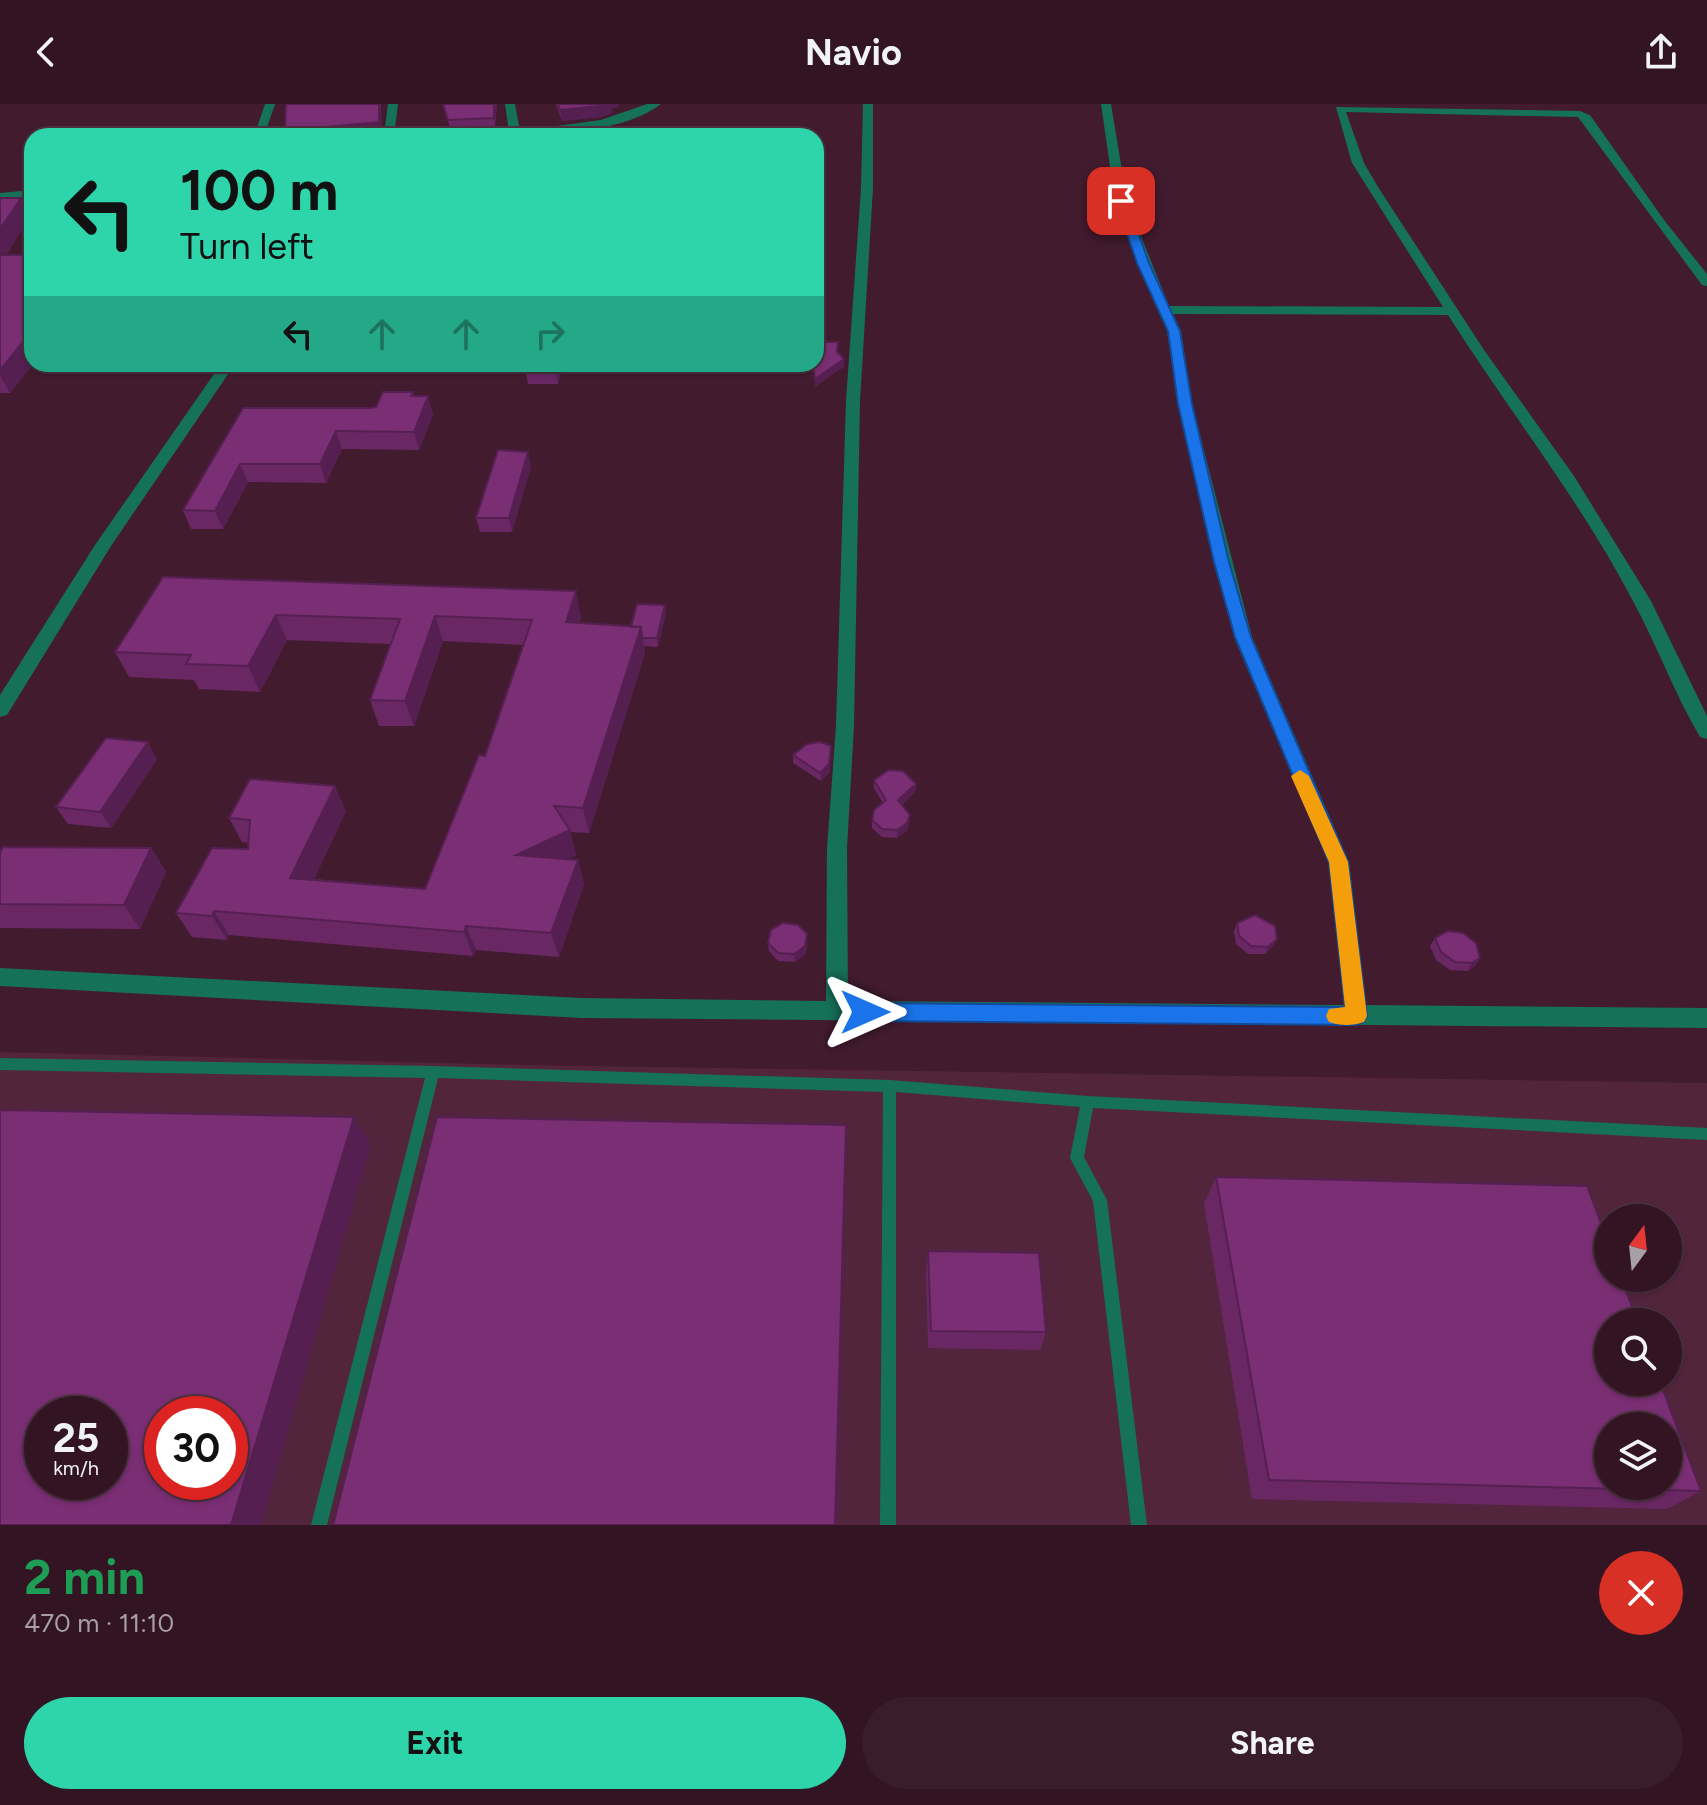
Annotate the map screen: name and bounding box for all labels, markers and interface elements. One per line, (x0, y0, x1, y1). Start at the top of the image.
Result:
icon: back (24, 30, 68, 74)
icon: share (1639, 30, 1683, 74)
text: Navio (805, 31, 902, 74)
text: 100 m (180, 157, 338, 224)
icon: left (48, 160, 152, 264)
pin (1087, 167, 1155, 235)
icon: arrive (1099, 179, 1143, 223)
text: Turn left (180, 225, 314, 268)
icon: left (276, 312, 320, 356)
icon: ahead (360, 312, 404, 356)
icon: ahead (444, 312, 488, 356)
icon: right (528, 312, 572, 356)
position arrow (823, 970, 907, 1054)
north arrow (1594, 1204, 1682, 1292)
map controls (1594, 1204, 1682, 1500)
button: search (1594, 1308, 1682, 1396)
speed limit sign: 30 (144, 1396, 248, 1500)
button: layers (1594, 1412, 1682, 1500)
text: 25 (53, 1414, 99, 1462)
text: km/h (53, 1456, 99, 1480)
text: 2 min (24, 1548, 145, 1606)
button: close (1599, 1551, 1683, 1635)
text: 470 m · 11:10 (24, 1607, 174, 1639)
button: Exit (24, 1697, 846, 1789)
button: Share (862, 1697, 1683, 1789)

